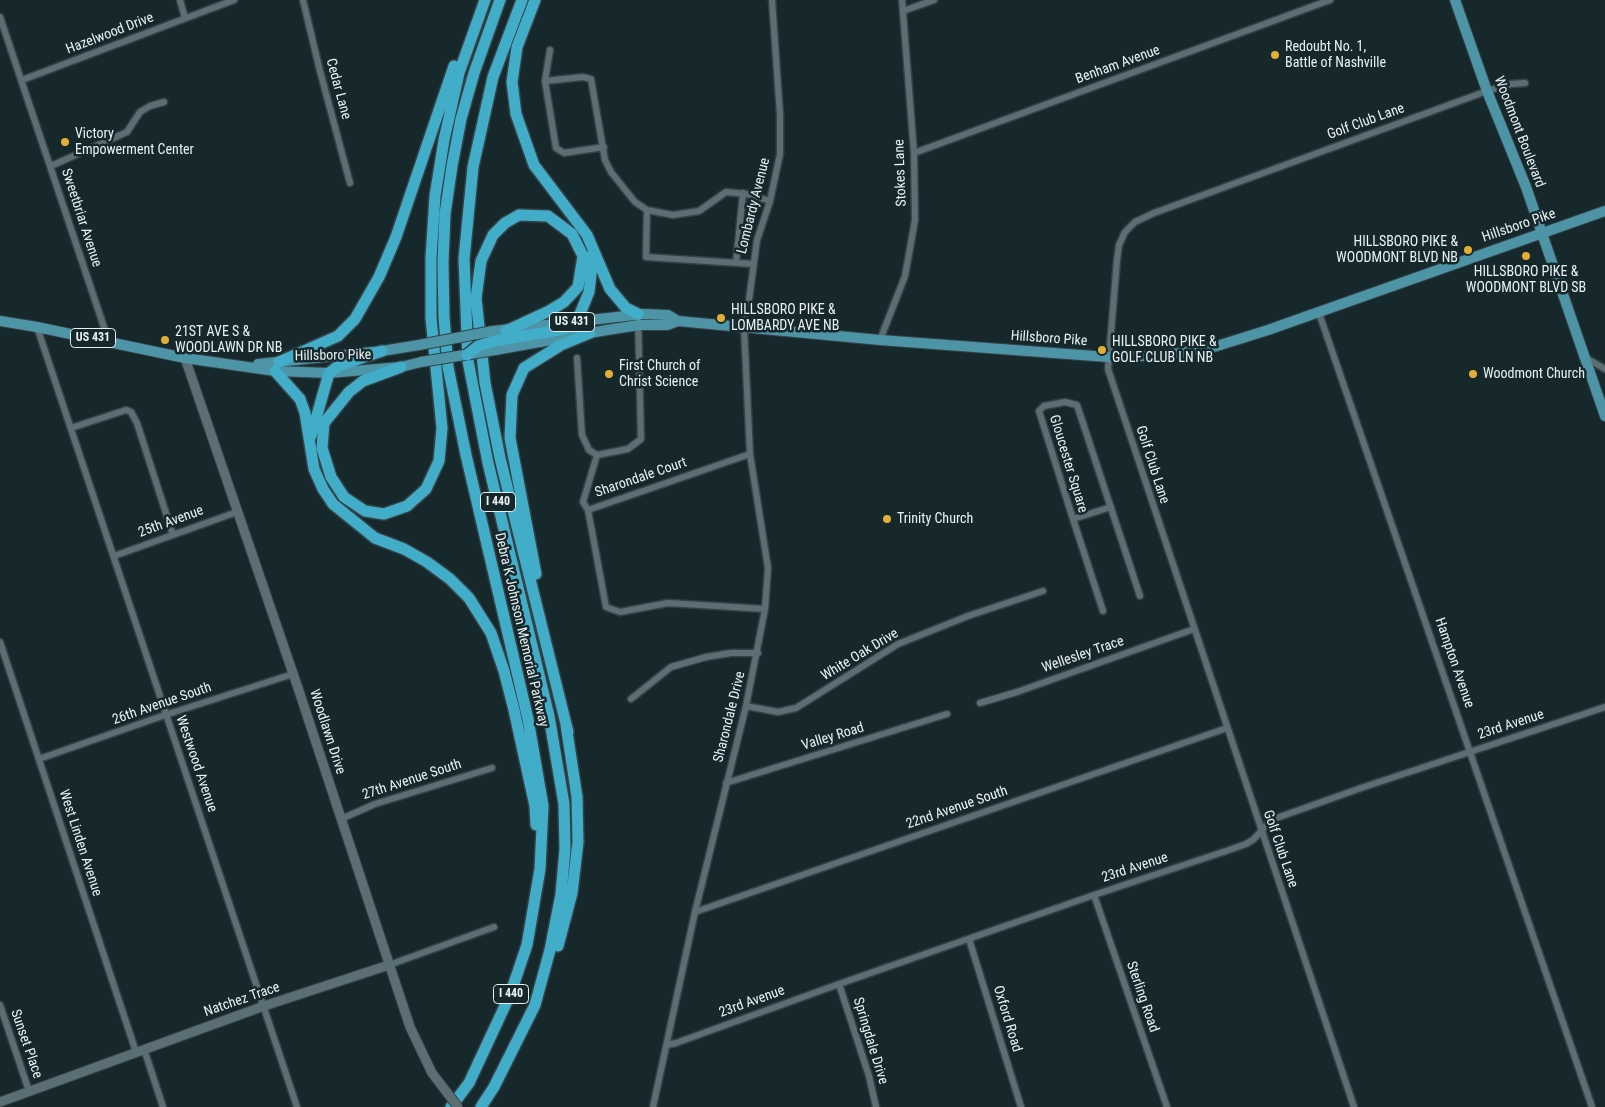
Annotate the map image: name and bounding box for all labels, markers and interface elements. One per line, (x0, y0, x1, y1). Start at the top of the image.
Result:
street label: Hazelwood Drive (64, 10, 156, 58)
place label: Redoubt No. 1, Battle of Nashville (1285, 39, 1386, 72)
street label: Benham Avenue (1074, 42, 1162, 88)
marker: Redoubt No. 1, Battle of Nashville (1269, 49, 1281, 61)
street label: Cedar Lane (322, 57, 354, 121)
street label: Woodmont Boulevard (1490, 74, 1548, 190)
street label: Golf Club Lane (1325, 100, 1407, 144)
place label: Victory Empowerment Center (75, 126, 194, 158)
marker: Victory Empowerment Center (59, 136, 71, 148)
street label: Stokes Lane (891, 139, 911, 207)
street label: Lombardy Avenue (734, 156, 774, 256)
street label: Sweetbriar Avenue (57, 167, 105, 269)
street label: Hillsboro Pike (1480, 206, 1558, 246)
place label: HILLSBORO PIKE & WOODMONT BLVD NB (1336, 234, 1458, 266)
marker: HILLSBORO PIKE & WOODMONT BLVD NB (1462, 244, 1474, 256)
marker: HILLSBORO PIKE & WOODMONT BLVD SB (1520, 250, 1532, 262)
place label: HILLSBORO PIKE & WOODMONT BLVD SB (1466, 264, 1586, 296)
place label: HILLSBORO PIKE & LOMBARDY AVE NB (731, 302, 839, 334)
marker: HILLSBORO PIKE & LOMBARDY AVE NB (715, 312, 727, 324)
road number: US 431 (550, 313, 594, 332)
place label: 21ST AVE S & WOODLAWN DR NB (175, 324, 282, 357)
road number: US 431 (70, 328, 116, 348)
street label: Hillsboro Pike (1010, 328, 1088, 350)
marker: 21ST AVE S & WOODLAWN DR NB (159, 334, 171, 346)
place label: HILLSBORO PIKE & GOLF CLUB LN NB (1112, 334, 1217, 367)
marker: HILLSBORO PIKE & GOLF CLUB LN NB (1096, 344, 1108, 356)
street label: Hillsboro Pike (295, 347, 371, 365)
place label: First Church of Christ Science (619, 358, 700, 391)
place label: Woodmont Church (1483, 366, 1585, 382)
marker: First Church of Christ Science (603, 368, 615, 380)
marker: Woodmont Church (1467, 368, 1479, 380)
street label: Gloucester Square (1045, 413, 1091, 515)
street label: Golf Club Lane (1132, 424, 1172, 506)
street label: Sharondale Court (593, 454, 689, 502)
road number: I 440 (480, 492, 516, 512)
street label: 25th Avenue (136, 502, 206, 542)
place label: Trinity Church (897, 511, 973, 527)
marker: Trinity Church (881, 513, 893, 525)
street label: Debra K Johnson Memorial Parkway (490, 531, 552, 729)
street label: Hampton Avenue (1431, 616, 1477, 710)
street label: White Oak Drive (818, 625, 902, 685)
street label: Wellesley Trace (1040, 633, 1126, 677)
street label: Sharondale Drive (711, 670, 749, 764)
street label: 26th Avenue South (110, 679, 214, 729)
street label: Woodlawn Drive (305, 687, 349, 777)
street label: 23rd Avenue (1476, 706, 1546, 744)
street label: Westwood Avenue (172, 713, 220, 815)
street label: Valley Road (800, 720, 866, 754)
street label: 27th Avenue South (360, 756, 464, 804)
street label: 22nd Avenue South (904, 783, 1010, 833)
street label: West Linden Avenue (55, 788, 105, 898)
street label: Golf Club Lane (1259, 808, 1301, 890)
street label: 23rd Avenue (1100, 849, 1170, 887)
street label: Sterling Road (1122, 959, 1162, 1035)
street label: Natchez Trace (202, 979, 282, 1021)
street label: 23rd Avenue (717, 982, 787, 1022)
road number: I 440 (494, 984, 528, 1004)
street label: Oxford Road (989, 984, 1025, 1054)
street label: Springdale Drive (849, 996, 891, 1086)
street label: Sunset Place (6, 1007, 46, 1081)

